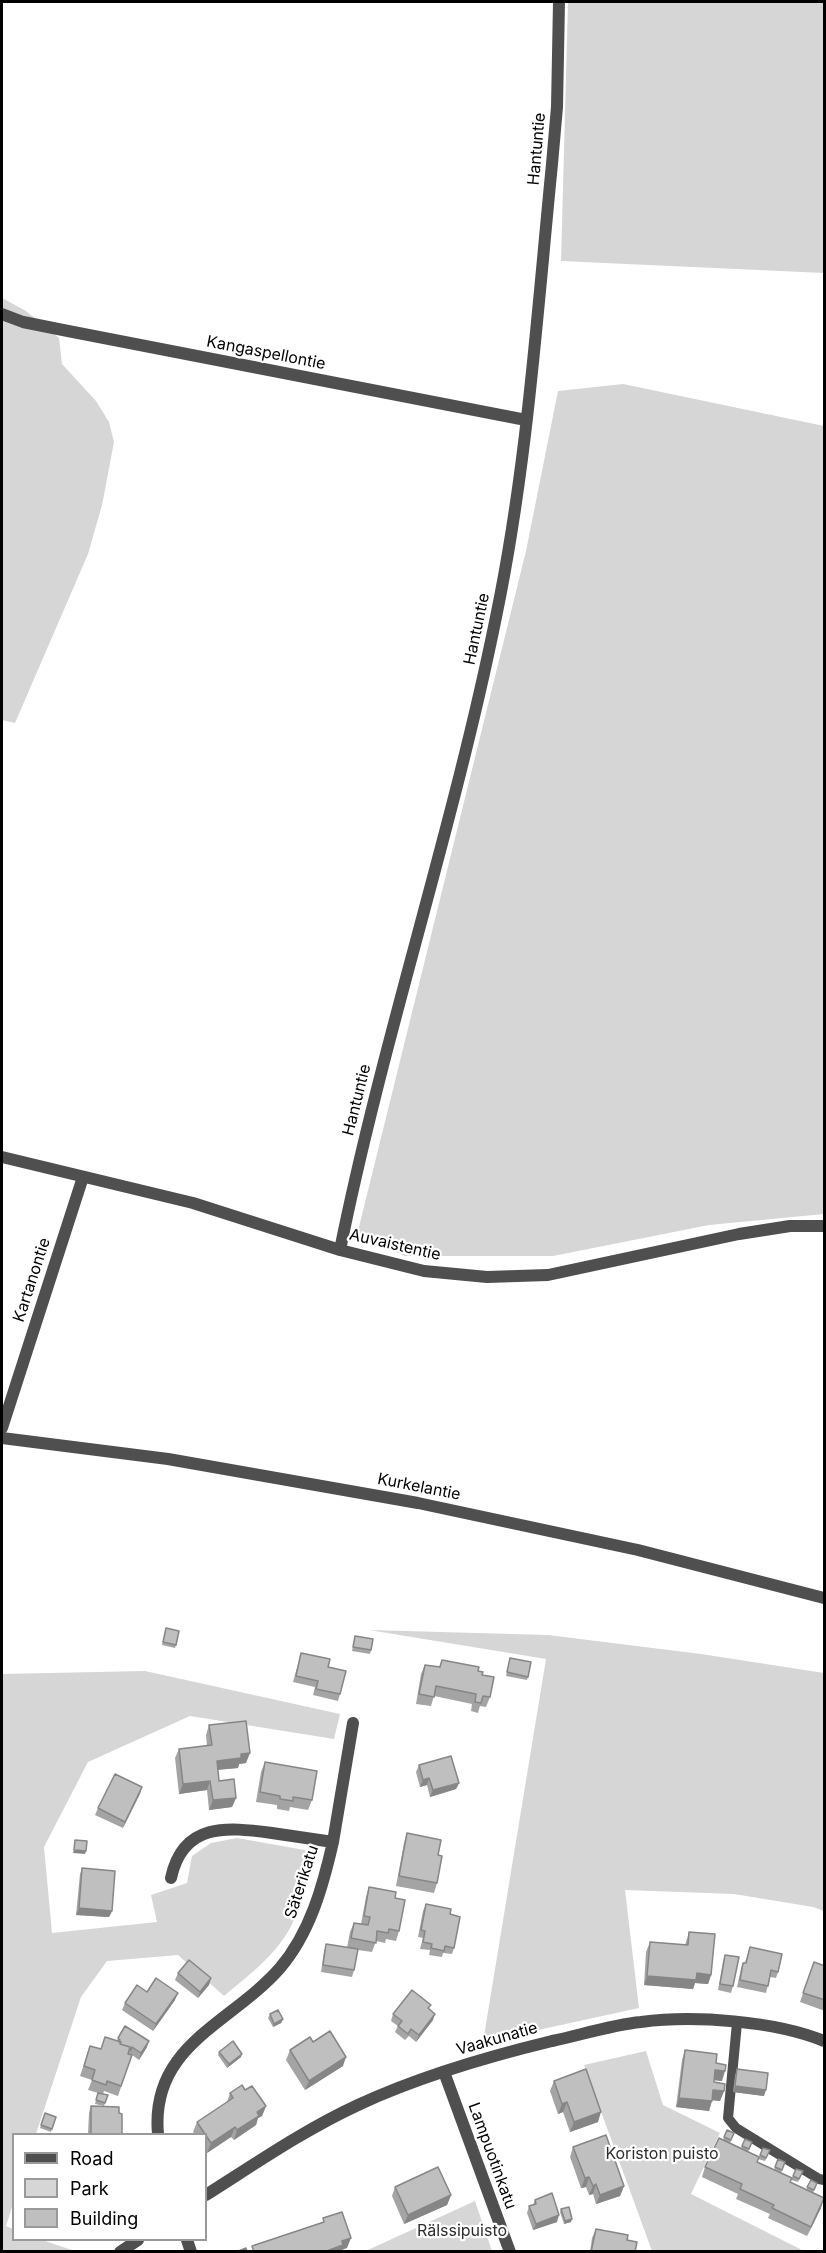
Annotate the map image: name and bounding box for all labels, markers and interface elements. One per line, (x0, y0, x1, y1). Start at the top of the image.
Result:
street label: Hantuntie (524, 112, 550, 186)
street label: Kangaspellontie (205, 332, 327, 374)
street label: Hantuntie (460, 591, 494, 667)
street label: Hantuntie (339, 1062, 375, 1138)
street label: Auvaistentie (348, 1225, 442, 1265)
street label: Kartanontie (9, 1236, 55, 1324)
street label: Kurkelantie (376, 1470, 462, 1504)
street label: Säterikatu (281, 1843, 323, 1921)
street label: Vaakunatie (454, 2018, 540, 2060)
street label: Lampuotinkatu (464, 2100, 520, 2212)
legend (12, 2133, 207, 2241)
park label: Koriston puisto (605, 2144, 719, 2164)
text: Road (70, 2148, 113, 2169)
text: Park (70, 2178, 109, 2199)
text: Building (70, 2208, 138, 2229)
park label: Rälssipuisto (417, 2221, 507, 2241)

